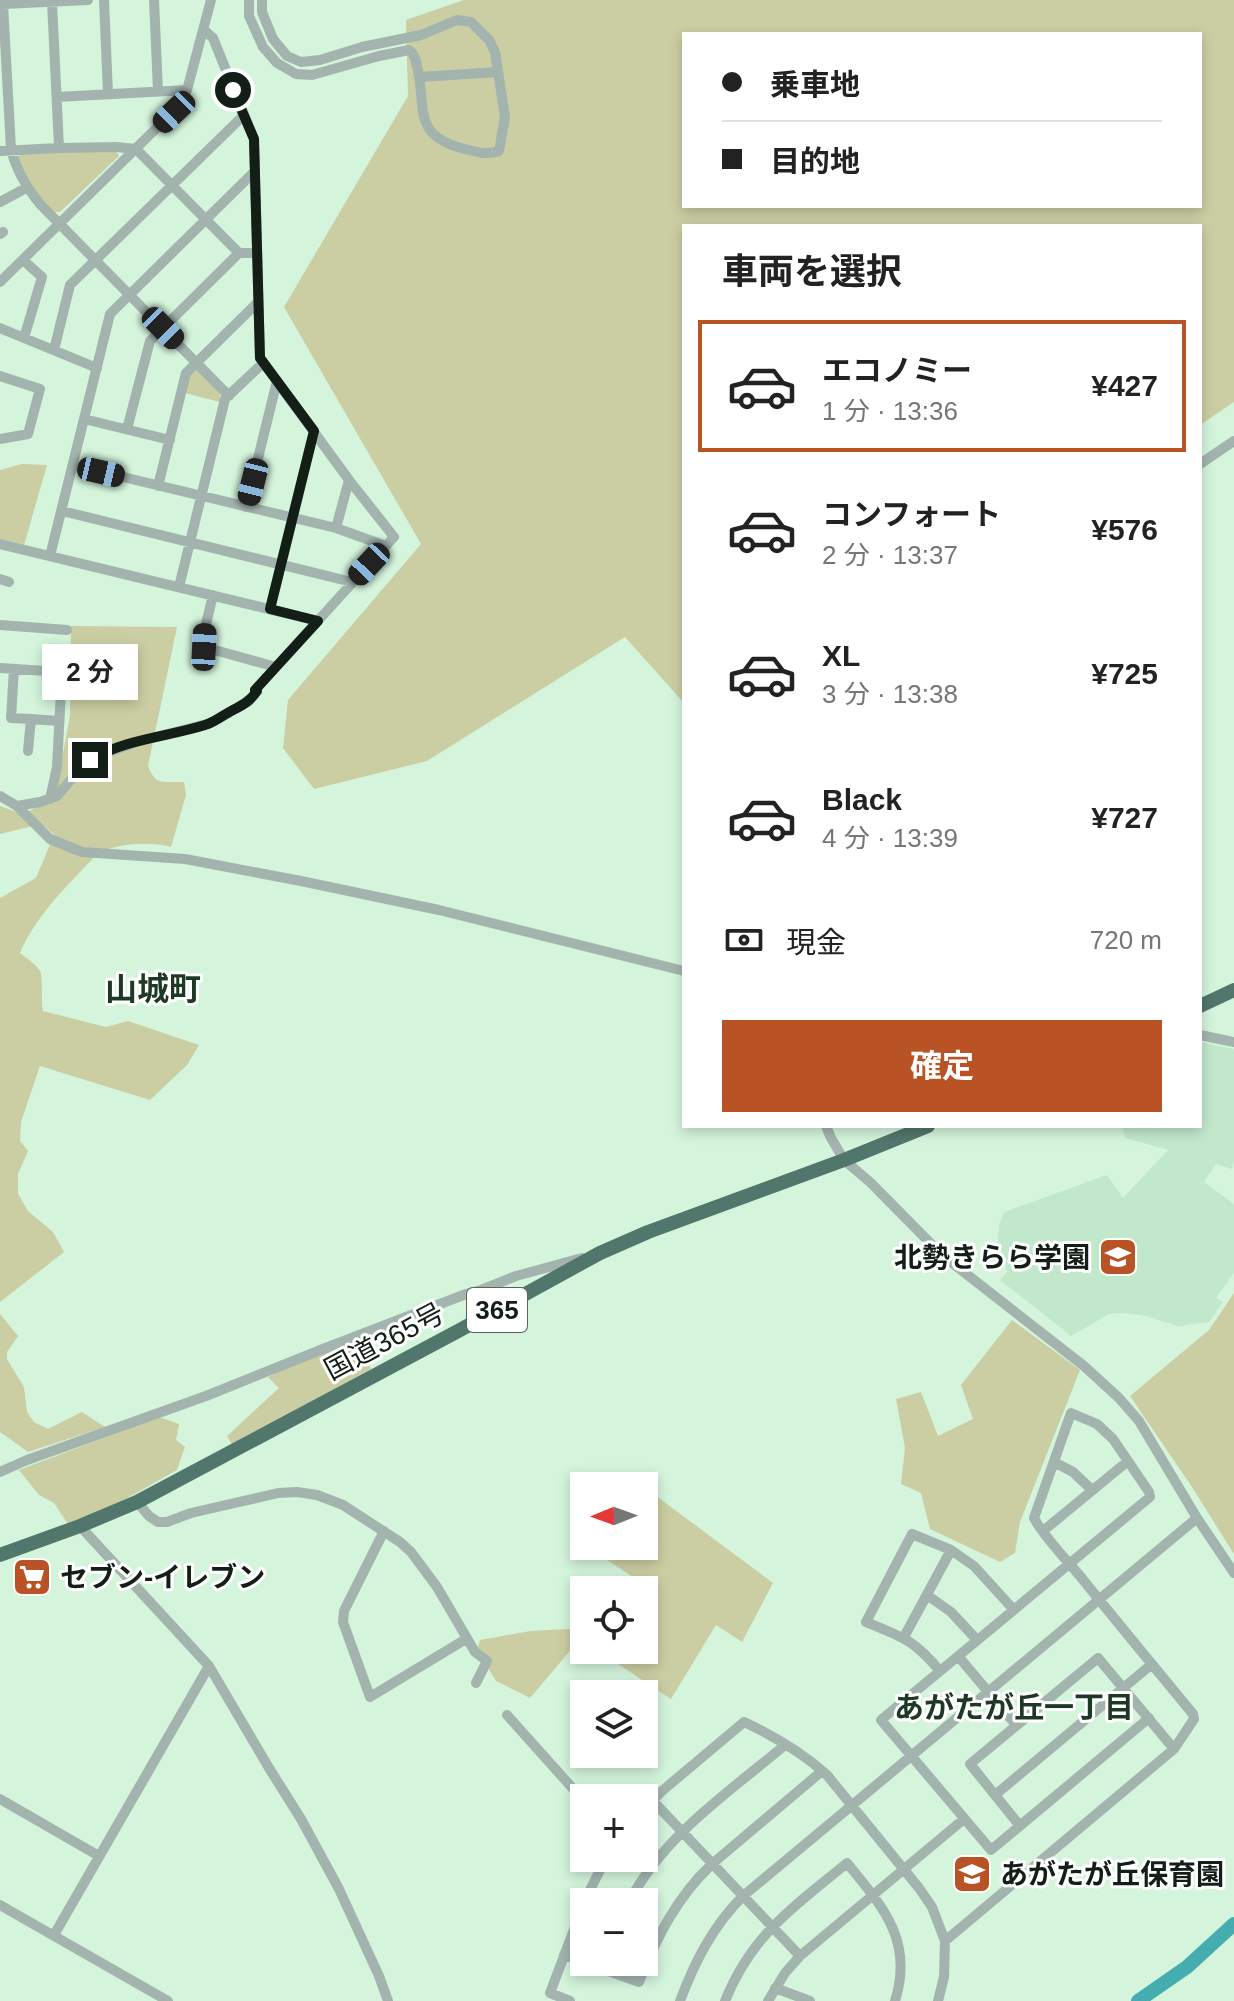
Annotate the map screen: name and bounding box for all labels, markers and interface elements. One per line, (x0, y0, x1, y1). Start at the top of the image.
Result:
text: 乗車地 (770, 68, 860, 101)
route start (215, 72, 251, 108)
car (148, 87, 200, 137)
text: 目的地 (770, 145, 860, 178)
text: 車両を選択 (722, 251, 902, 292)
car (138, 303, 188, 353)
icon: car (726, 350, 798, 422)
text: エコノミー (822, 354, 972, 387)
text: ¥427 (1091, 369, 1158, 402)
text: 1 分 · 13:36 (822, 396, 958, 426)
car (75, 455, 127, 489)
car (236, 456, 270, 508)
icon: car (726, 494, 798, 566)
text: コンフォート (822, 498, 1001, 531)
text: ¥576 (1091, 513, 1158, 546)
car (344, 538, 394, 590)
text: 2 分 · 13:37 (822, 540, 958, 570)
car (191, 622, 217, 672)
icon: car (726, 638, 798, 710)
text: XL (822, 639, 860, 672)
callout: 2 分 (42, 644, 138, 700)
text: 2 分 (66, 657, 114, 687)
text: ¥725 (1091, 657, 1158, 690)
text: 3 分 · 13:38 (822, 679, 958, 709)
route end (72, 742, 108, 778)
icon: car (726, 782, 798, 854)
text: Black (822, 783, 902, 816)
text: ¥727 (1091, 801, 1158, 834)
text: 4 分 · 13:39 (822, 823, 958, 853)
icon: cash (722, 918, 766, 962)
text: 720 m (1090, 925, 1162, 955)
text: 現金 (786, 926, 846, 959)
district label: 山城町 (105, 971, 201, 1007)
button: 確定 (722, 1020, 1162, 1112)
school or university icon: 北勢きらら学園 (1097, 1236, 1139, 1278)
place label: 北勢きらら学園 (894, 1242, 1090, 1273)
road number: 365 (467, 1288, 527, 1332)
street label: 国道365号 (319, 1297, 449, 1386)
north arrow (570, 1472, 658, 1560)
map controls (570, 1472, 658, 1976)
supermarket icon: セブン-イレブン (11, 1556, 53, 1598)
place label: セブン-イレブン (60, 1562, 265, 1593)
button: locate (570, 1576, 658, 1664)
button: layers (570, 1680, 658, 1768)
district label: あがたが丘一丁目 (894, 1691, 1134, 1724)
button: + (570, 1784, 658, 1872)
school or university icon: あがたが丘保育園 (951, 1853, 993, 1895)
place label: あがたが丘保育園 (1000, 1859, 1224, 1890)
button: − (570, 1888, 658, 1976)

